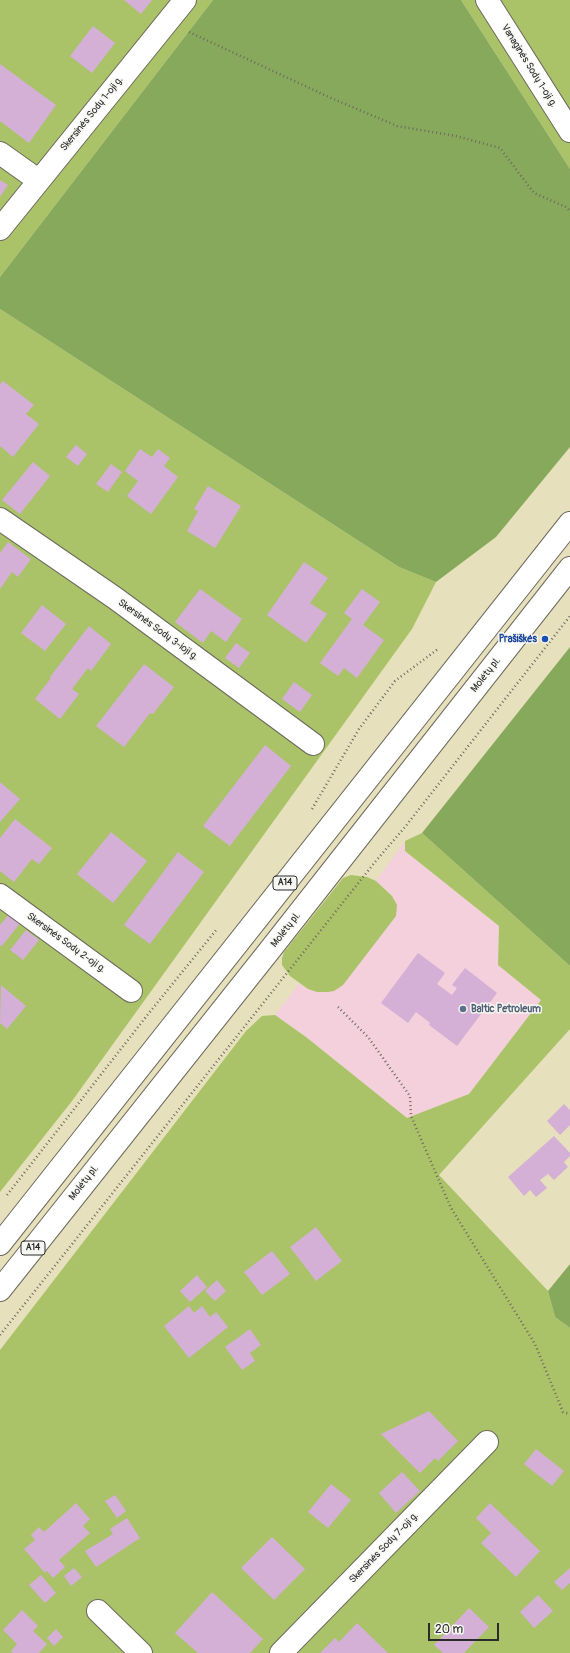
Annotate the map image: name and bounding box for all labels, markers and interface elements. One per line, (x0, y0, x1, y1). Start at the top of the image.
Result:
street label: Vanaginės Sodų 1-oji g. (499, 22, 559, 110)
street label: Skersinės Sodų 1-oji g. (58, 74, 126, 154)
street label: Skersinės Sodų 3-ioji g. (116, 597, 200, 663)
place label: Prašiškės (499, 633, 537, 645)
marker: Prašiškės (540, 634, 550, 644)
street label: Molėtų pl. (469, 655, 503, 695)
road number: A14 (273, 876, 297, 890)
street label: Skersinės Sodų 2-oji g. (24, 910, 108, 976)
street label: Molėtų pl. (269, 910, 303, 950)
place label: Baltic Petroleum (471, 1003, 541, 1015)
marker: Baltic Petroleum (458, 1004, 468, 1014)
street label: Molėtų pl. (67, 1163, 101, 1203)
road number: A14 (21, 1241, 45, 1255)
street label: Skersinės Sodų 7-oji g. (347, 1510, 421, 1586)
scale bar (430, 1615, 501, 1641)
text: 20 m (435, 1622, 463, 1637)

